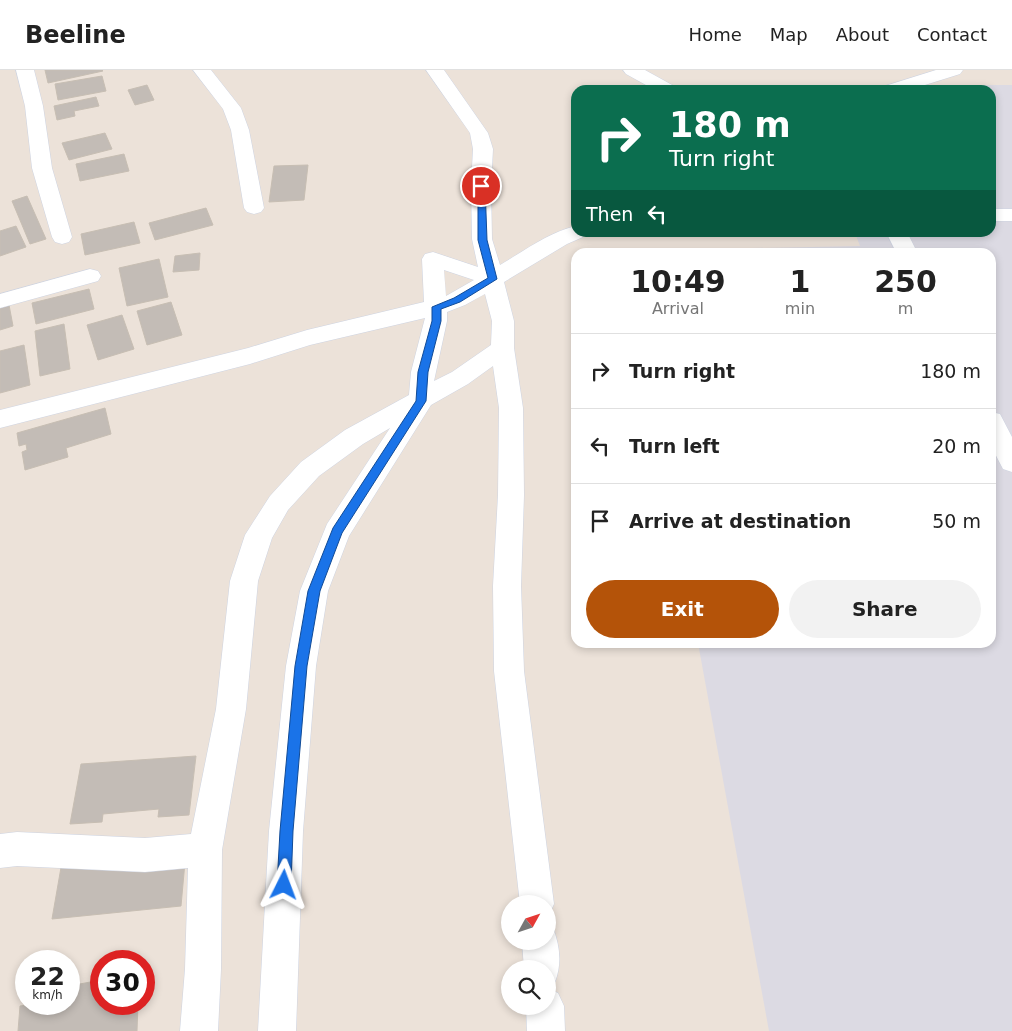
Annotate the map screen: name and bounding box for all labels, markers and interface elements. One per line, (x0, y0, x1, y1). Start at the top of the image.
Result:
text: Beeline (25, 21, 126, 49)
text: Home (689, 24, 742, 45)
text: Map (770, 24, 808, 45)
text: About (836, 24, 889, 45)
text: Contact (917, 24, 987, 45)
icon: right (586, 105, 651, 170)
text: 180 m (669, 105, 791, 145)
text: Turn right (669, 146, 774, 171)
pin (460, 165, 502, 207)
icon: arrive (467, 172, 495, 200)
icon: left (643, 200, 671, 228)
text: Then (586, 203, 633, 225)
text: 10:49 (630, 264, 726, 299)
text: 1 (789, 264, 810, 299)
text: 250 (874, 264, 937, 299)
text: Arrival (652, 299, 704, 318)
text: min (785, 299, 815, 318)
text: m (898, 299, 913, 318)
icon: right (586, 357, 614, 385)
text: Turn right (629, 360, 735, 382)
text: 180 m (920, 360, 981, 382)
icon: left (586, 432, 614, 460)
text: Turn left (629, 435, 720, 457)
text: 20 m (932, 435, 981, 457)
icon: arrive (586, 507, 614, 535)
text: Arrive at destination (629, 510, 851, 532)
text: 50 m (932, 510, 981, 532)
button: Exit (586, 580, 779, 638)
button: Share (789, 580, 981, 638)
position arrow (257, 858, 309, 910)
north arrow (501, 895, 556, 950)
map controls (501, 895, 556, 1015)
speed limit sign: 30 (90, 950, 155, 1015)
button: search (501, 960, 556, 1015)
text: 22 (30, 962, 65, 991)
text: km/h (32, 988, 63, 1002)

